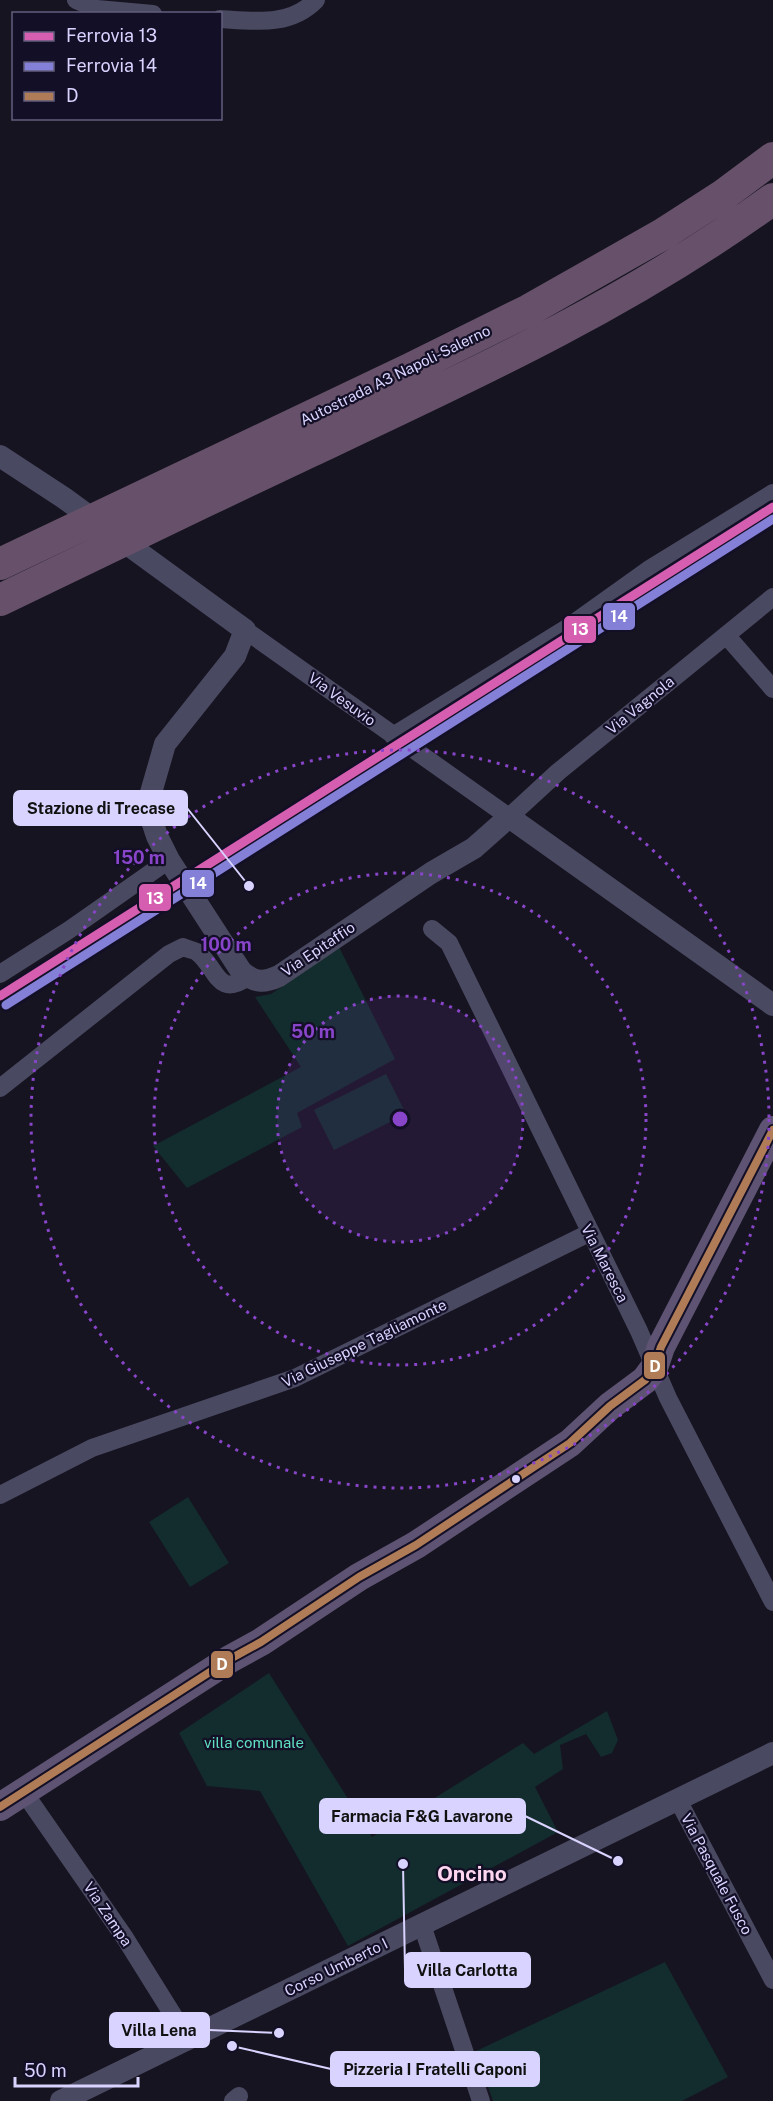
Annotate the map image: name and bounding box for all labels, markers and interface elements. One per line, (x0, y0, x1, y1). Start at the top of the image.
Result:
legend (12, 12, 222, 120)
text: Ferrovia 13 (66, 25, 157, 46)
text: Ferrovia 14 (66, 55, 157, 76)
text: D (66, 85, 78, 106)
street label: Autostrada A3 Napoli-Salerno (297, 321, 493, 429)
line badge: 14 (602, 602, 636, 631)
text: 14 (610, 607, 628, 626)
line badge: 13 (563, 615, 597, 644)
text: 13 (571, 620, 589, 639)
street label: Via Vesuvio (305, 669, 379, 729)
street label: Via Vagnola (603, 672, 677, 738)
callout: Stazione di Trecase (14, 791, 187, 825)
text: Stazione di Trecase (27, 799, 175, 818)
text: 150 m (113, 847, 165, 868)
line badge: 14 (181, 869, 215, 898)
text: 14 (189, 874, 207, 893)
line badge: 13 (138, 883, 172, 912)
text: 13 (146, 889, 164, 908)
street label: Via Epitaffio (278, 918, 358, 980)
text: 100 m (200, 934, 252, 955)
text: 50 m (291, 1021, 335, 1042)
centre of rings (390, 1109, 410, 1129)
street label: Via Maresca (578, 1221, 632, 1305)
street label: Via Giuseppe Tagliamonte (279, 1296, 449, 1390)
line badge: D (643, 1351, 666, 1380)
text: D (649, 1357, 661, 1376)
unlabelled marker (510, 1473, 522, 1485)
line badge: D (210, 1650, 234, 1679)
text: D (216, 1655, 228, 1674)
park label: villa comunale (204, 1734, 304, 1751)
callout: Farmacia F&G Lavarone (320, 1799, 525, 1833)
text: Farmacia F&G Lavarone (331, 1807, 513, 1826)
street label: Via Pasquale Fusco (678, 1811, 756, 1937)
district label: Oncino (437, 1861, 507, 1886)
street label: Via Zampa (80, 1879, 136, 1949)
street label: Corso Umberto I (282, 1935, 390, 1999)
callout: Villa Carlotta (405, 1953, 530, 1987)
text: Villa Carlotta (417, 1961, 517, 1980)
callout: Villa Lena (110, 2013, 209, 2047)
text: Villa Lena (121, 2021, 197, 2040)
scale bar (15, 2050, 138, 2088)
callout: Pizzeria I Fratelli Caponi (331, 2052, 539, 2086)
text: 50 m (24, 2060, 67, 2081)
text: Pizzeria I Fratelli Caponi (343, 2060, 527, 2079)

